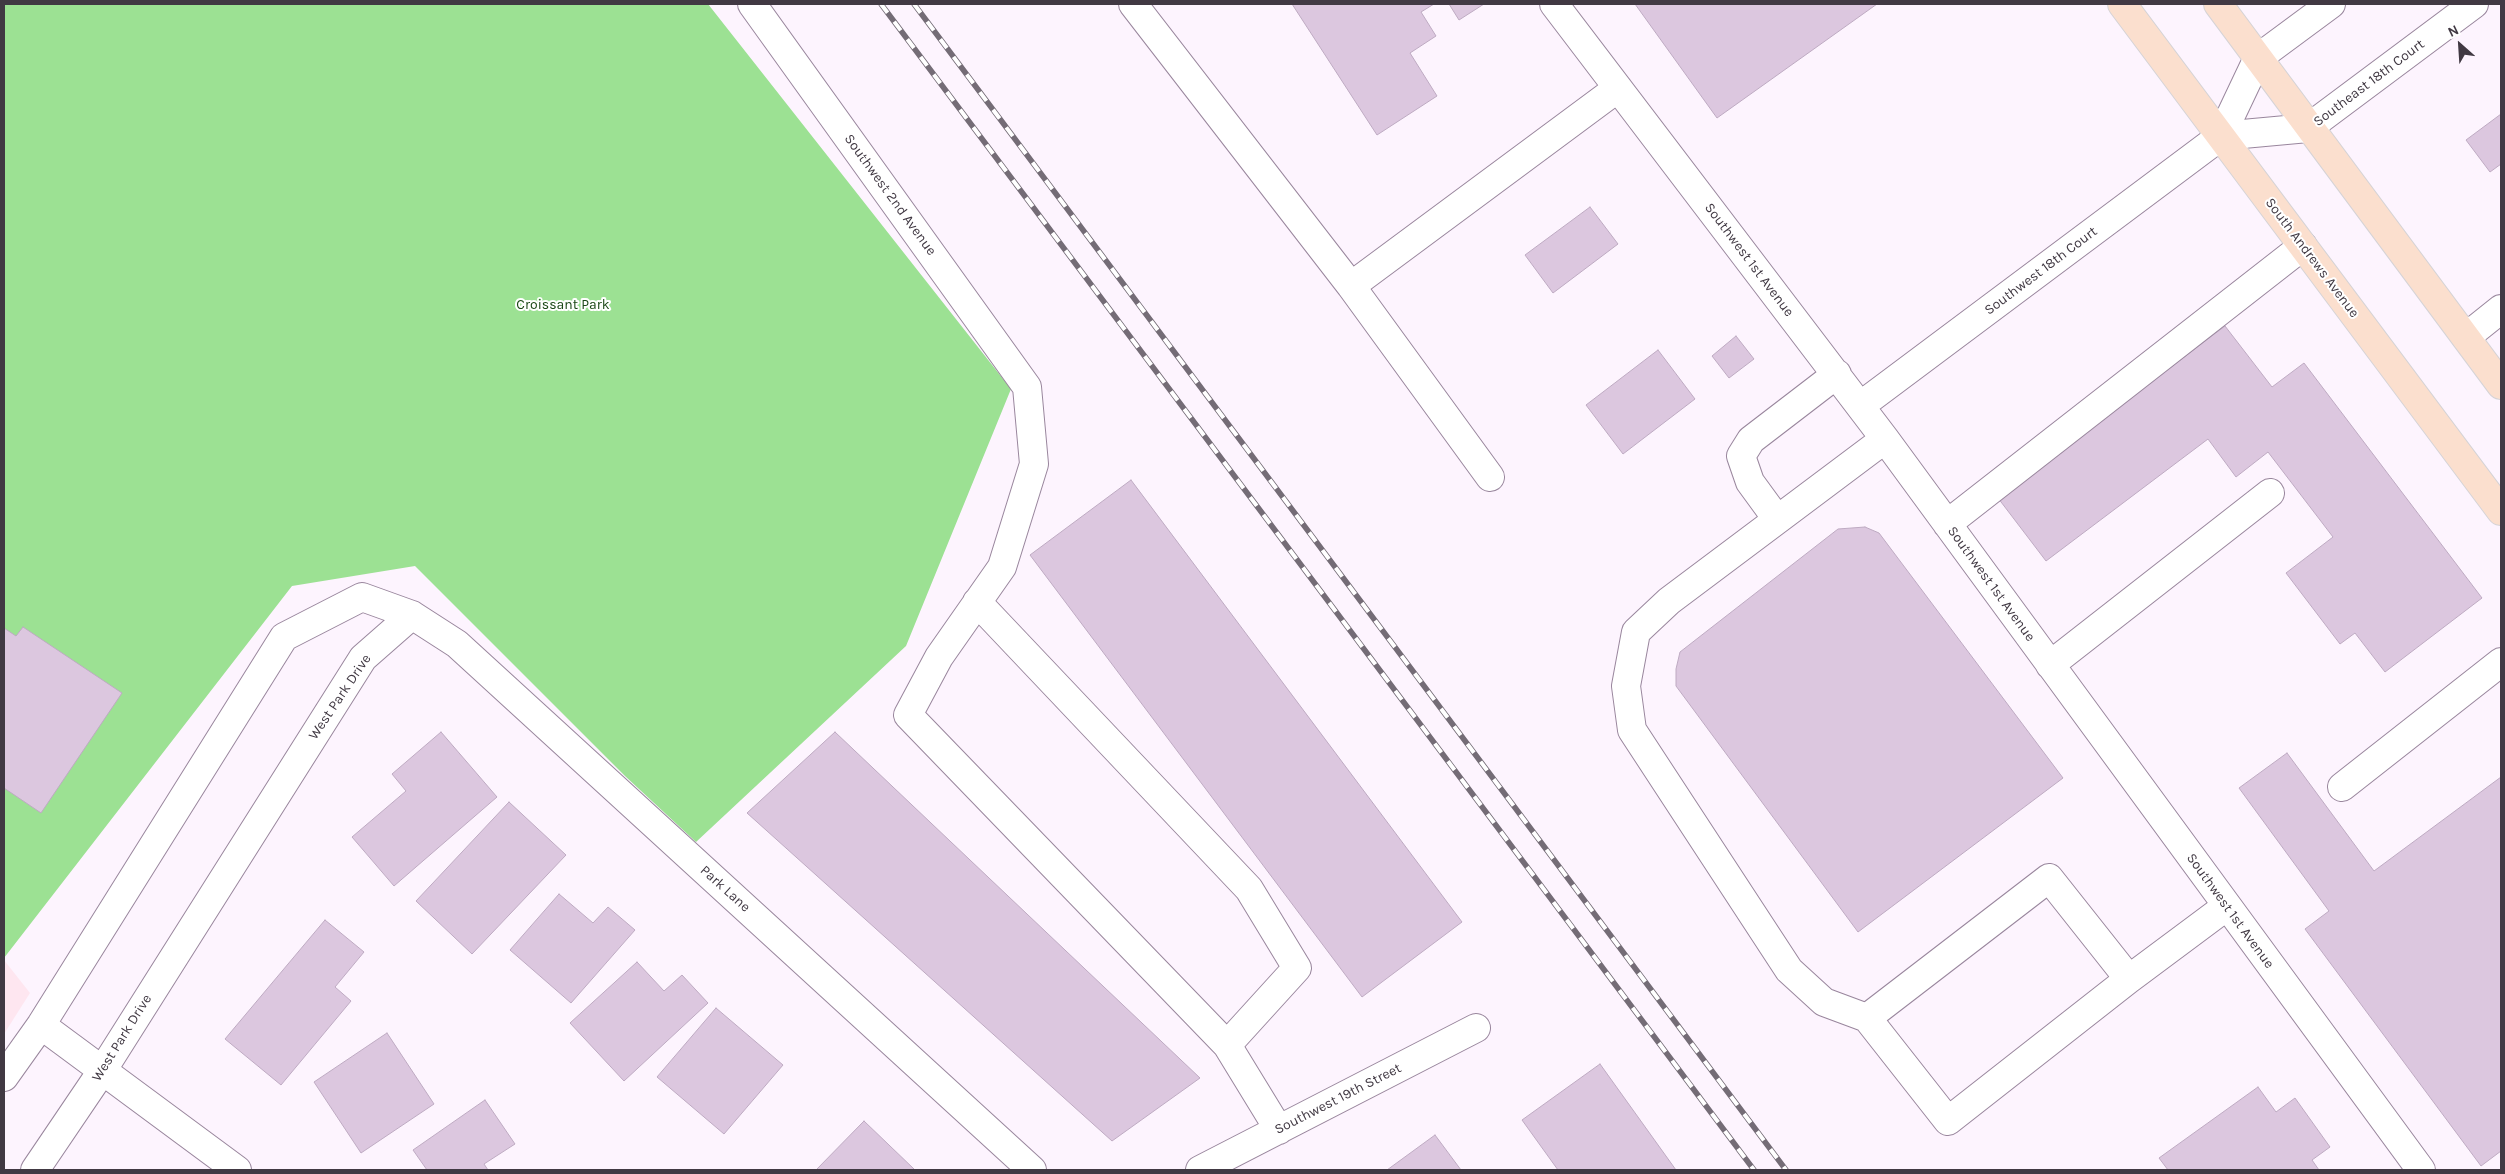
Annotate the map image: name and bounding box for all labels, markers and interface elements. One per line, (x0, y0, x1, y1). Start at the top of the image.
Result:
north arrow (2435, 20, 2485, 70)
text: N (2445, 21, 2461, 41)
street label: Southeast 18th Court (2310, 36, 2428, 130)
street label: Southwest 2nd Avenue (840, 131, 940, 259)
street label: South Andrews Avenue (2261, 195, 2363, 321)
street label: Southwest 1st Avenue (1701, 200, 1797, 320)
street label: Southwest 18th Court (1981, 223, 2101, 319)
park label: Croissant Park (516, 297, 610, 313)
street label: Southwest 1st Avenue (1944, 523, 2038, 645)
street label: West Park Drive (305, 651, 375, 743)
street label: Southwest 1st Avenue (2183, 850, 2277, 972)
street label: Park Lane (696, 862, 754, 916)
street label: West Park Drive (88, 991, 156, 1085)
street label: Southwest 19th Street (1272, 1060, 1404, 1138)

